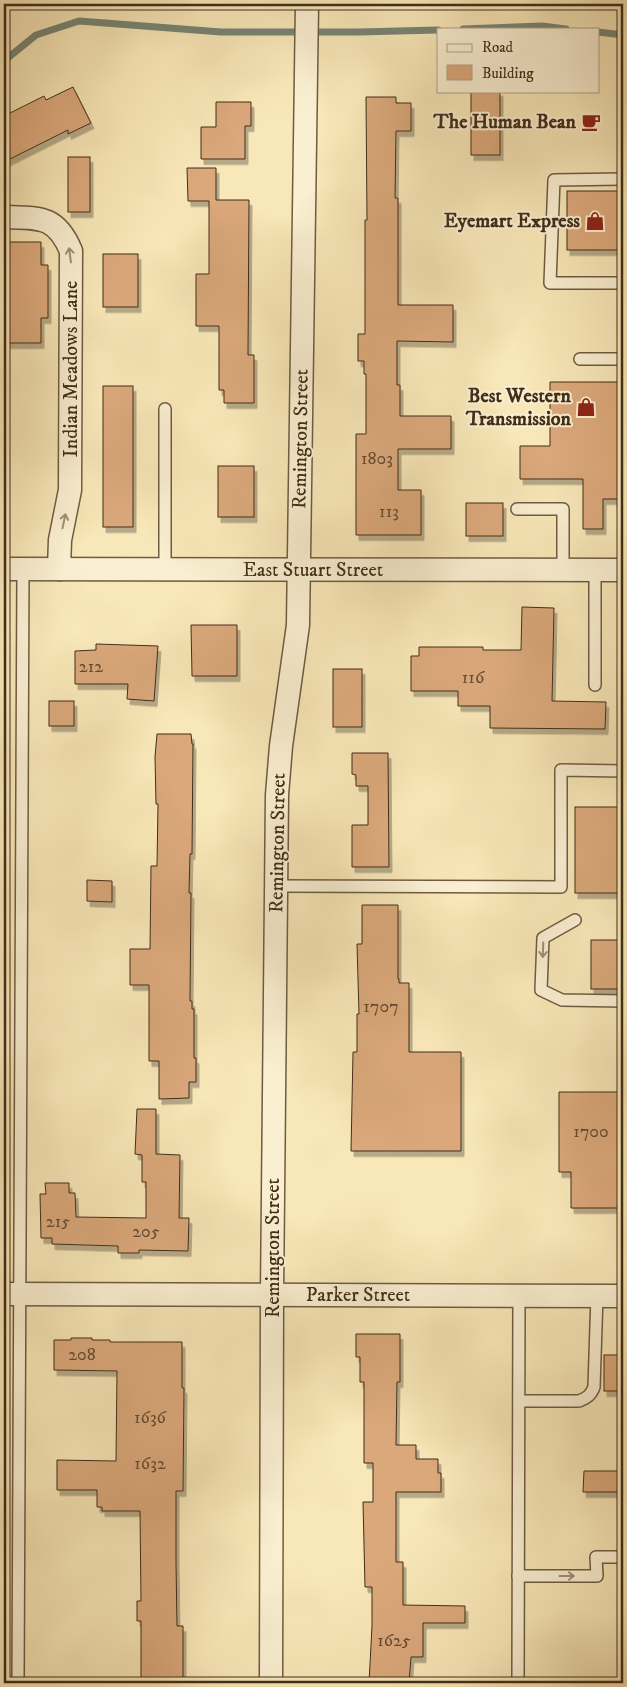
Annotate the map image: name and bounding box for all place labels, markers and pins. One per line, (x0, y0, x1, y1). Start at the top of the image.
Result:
place label: The Human Bean (433, 110, 577, 135)
cafe icon: The Human Bean (580, 111, 602, 133)
place label: Eyemart Express (444, 209, 580, 234)
shop icon: Eyemart Express (584, 210, 606, 232)
place label: Best Western Transmission (465, 384, 572, 432)
shop icon: Best Western Transmission (575, 396, 597, 418)

